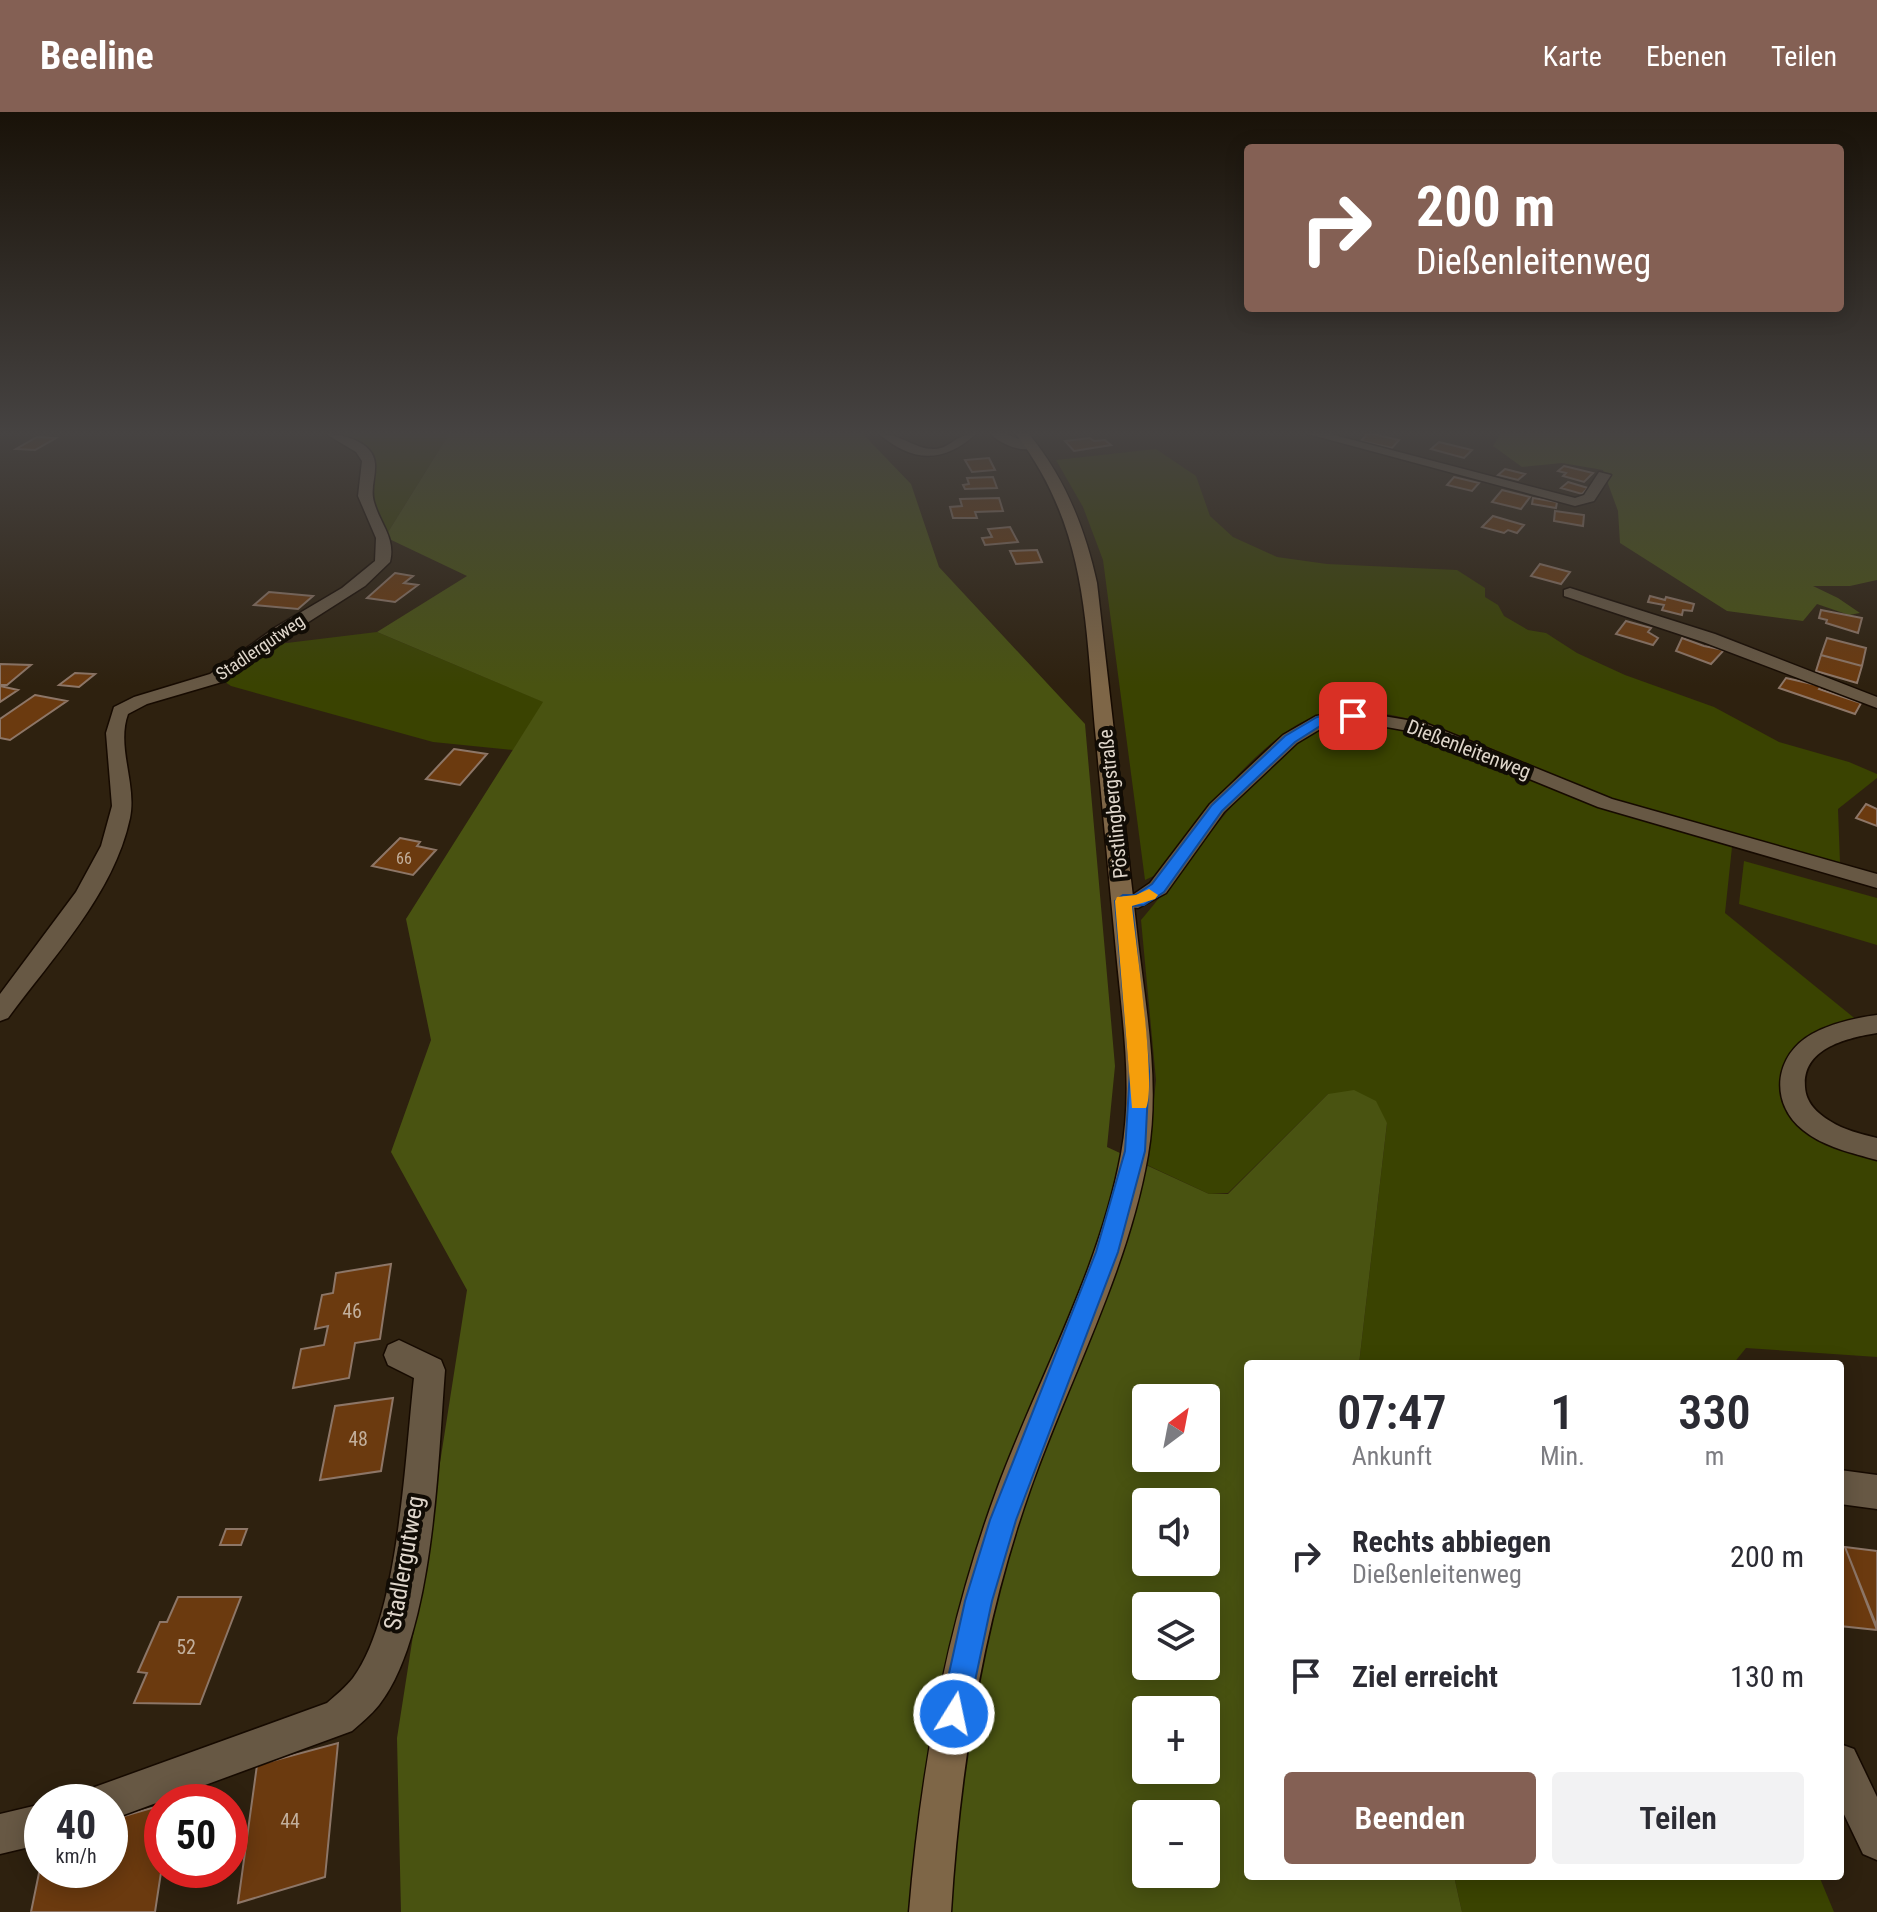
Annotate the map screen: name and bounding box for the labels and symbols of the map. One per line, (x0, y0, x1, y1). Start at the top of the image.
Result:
street label: Stadlergutweg (212, 610, 308, 684)
pin (1319, 682, 1387, 750)
street label: Dießenleitenweg (1404, 714, 1534, 784)
street label: Pöstlingbergstraße (1093, 728, 1133, 880)
house number: 66 (396, 849, 412, 868)
house number: 46 (342, 1299, 362, 1323)
north arrow (1132, 1384, 1220, 1472)
house number: 48 (348, 1427, 368, 1451)
street label: Stadlergutweg (378, 1494, 430, 1632)
house number: 52 (176, 1635, 196, 1659)
position arrow (912, 1672, 996, 1756)
speed limit sign: 50 (144, 1784, 248, 1888)
house number: 44 (280, 1809, 300, 1833)

